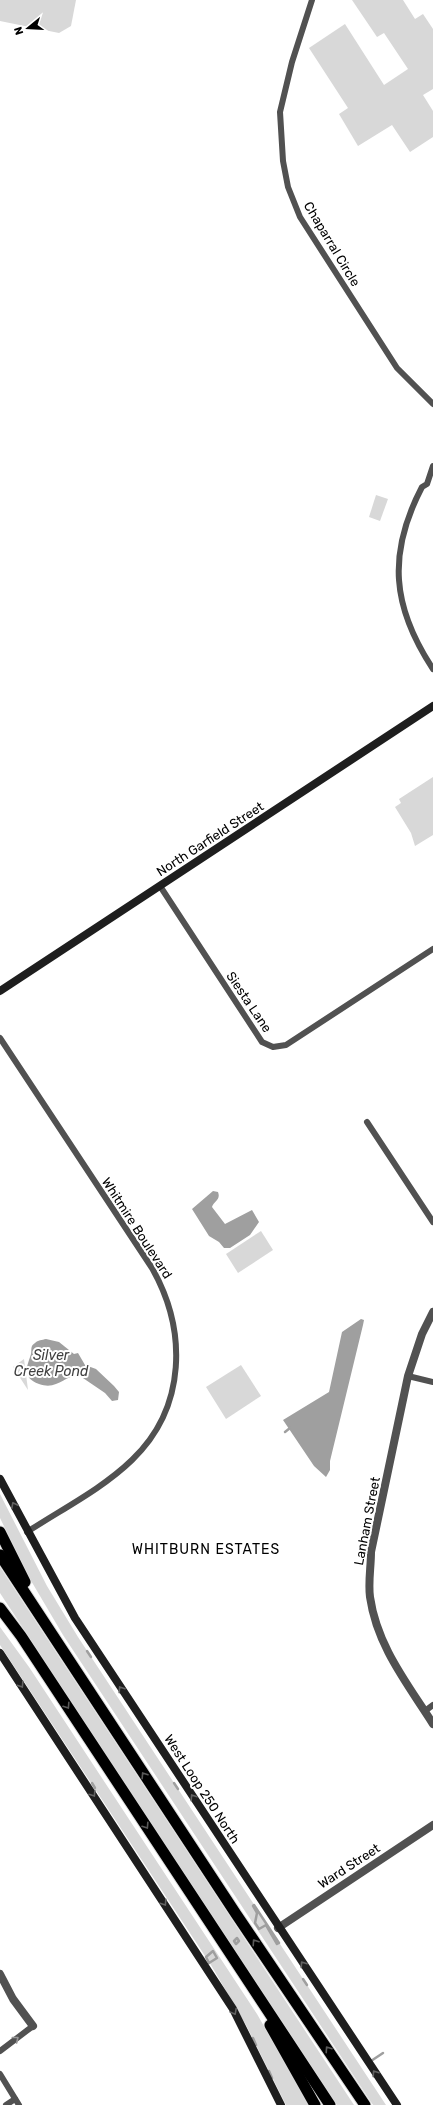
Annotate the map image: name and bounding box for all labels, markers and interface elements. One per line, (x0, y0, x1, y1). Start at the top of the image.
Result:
north arrow (8, 8, 48, 48)
text: N (12, 25, 26, 37)
street label: Chaparral Circle (301, 199, 363, 289)
street label: North Garfield Street (154, 799, 266, 879)
street label: Siesta Lane (223, 969, 275, 1035)
street label: Whitmire Boulevard (99, 1175, 175, 1281)
water label: Silver Creek Pond (14, 1347, 89, 1380)
street label: Lanham Street (351, 1475, 383, 1567)
one-way arrow (11, 1502, 18, 1509)
district label: WHITBURN ESTATES (132, 1541, 280, 1558)
one-way arrow (17, 1681, 24, 1688)
one-way arrow (118, 1686, 126, 1693)
one-way arrow (62, 1701, 69, 1708)
street label: West Loop 250 North (161, 1732, 243, 1846)
one-way arrow (142, 1772, 149, 1779)
one-way arrow (88, 1790, 96, 1797)
one-way arrow (190, 1795, 197, 1802)
one-way arrow (141, 1822, 149, 1829)
street label: Ward Street (315, 1840, 383, 1892)
one-way arrow (159, 1899, 167, 1906)
one-way arrow (252, 1939, 260, 1946)
one-way arrow (301, 1962, 308, 1969)
one-way arrow (230, 2008, 237, 2015)
one-way arrow (12, 2037, 19, 2044)
one-way arrow (326, 2047, 333, 2054)
one-way arrow (373, 2070, 380, 2077)

